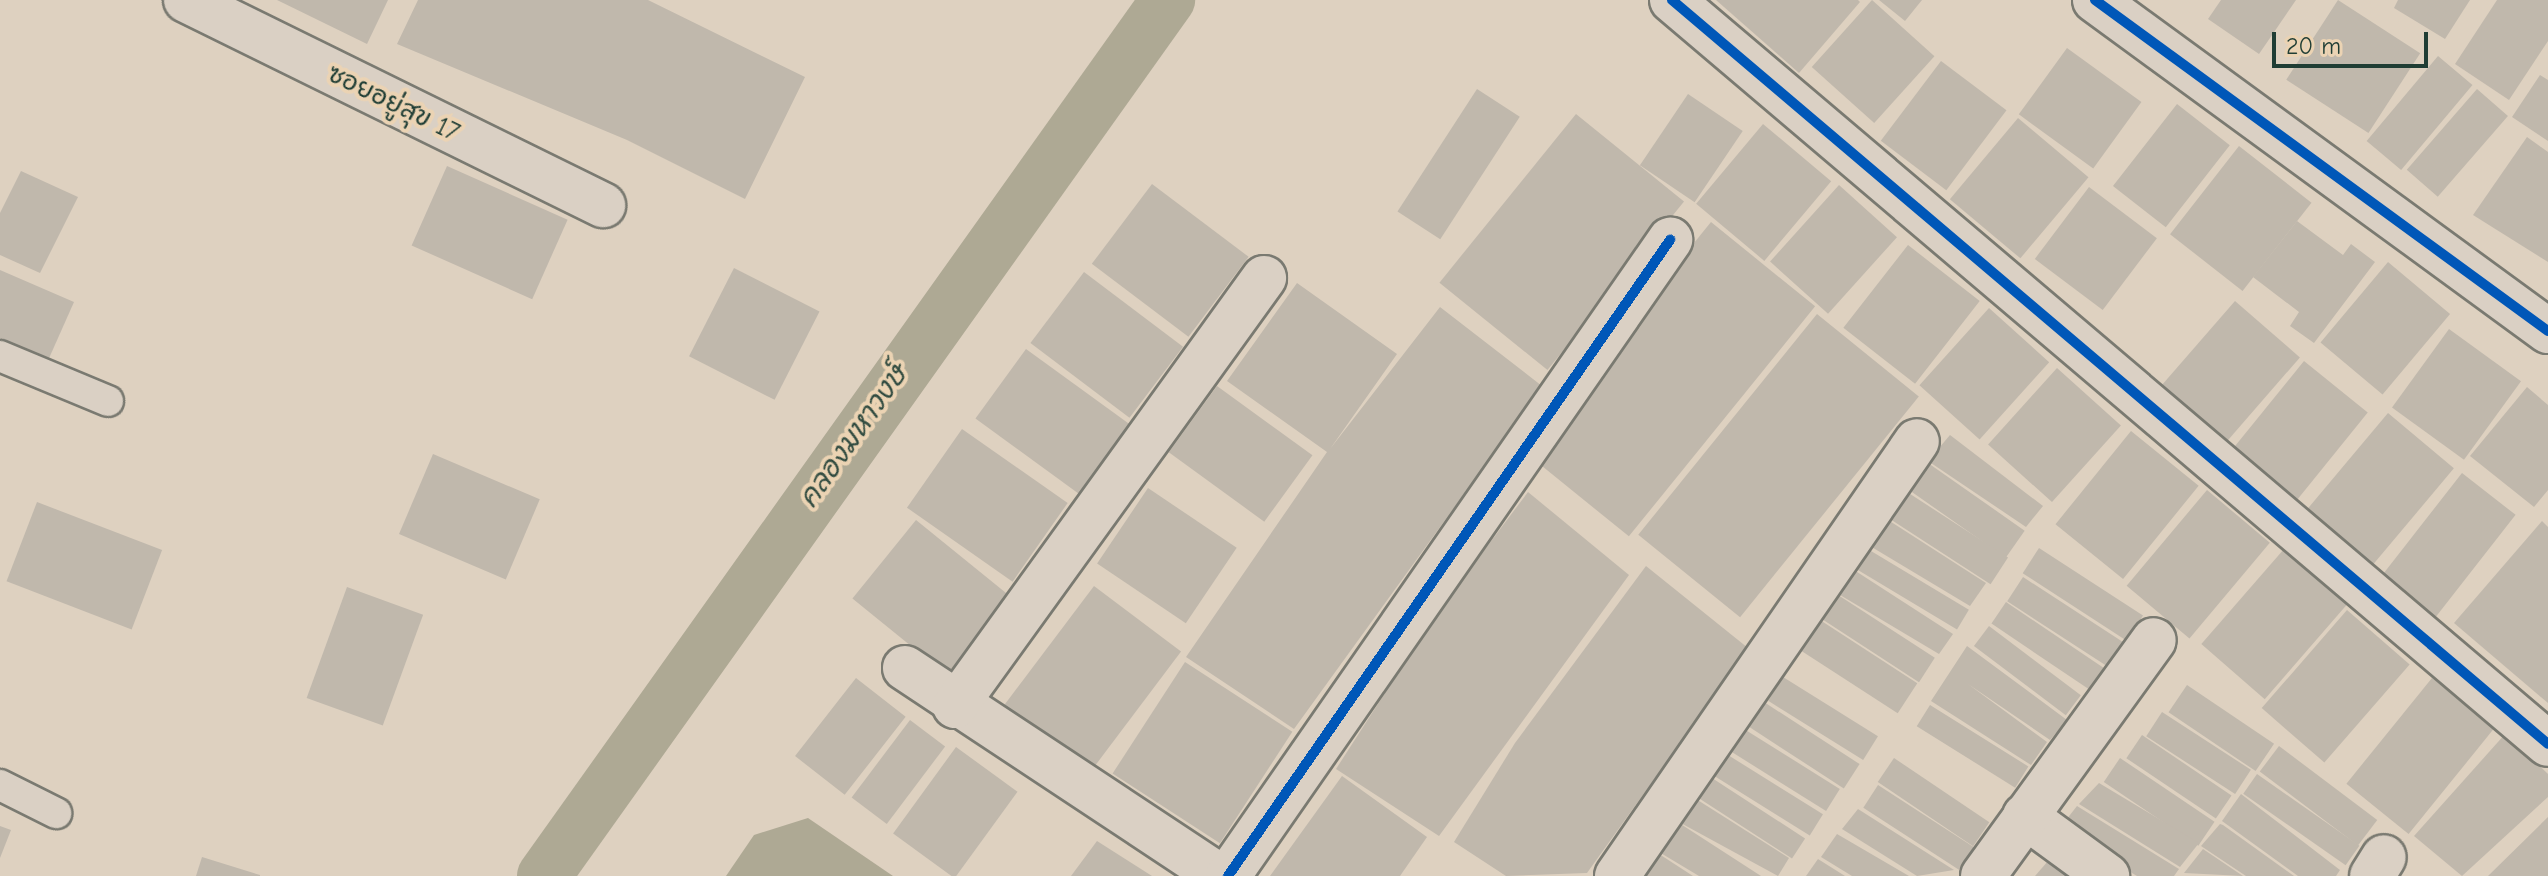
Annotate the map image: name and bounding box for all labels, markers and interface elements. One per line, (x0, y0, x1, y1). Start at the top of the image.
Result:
scale bar (2276, 16, 2432, 66)
text: 20 m (2286, 32, 2341, 60)
street label: ซอยอยู่สุข 17 (322, 59, 464, 149)
water label: คลองมหาวงษ์ (791, 358, 915, 514)

